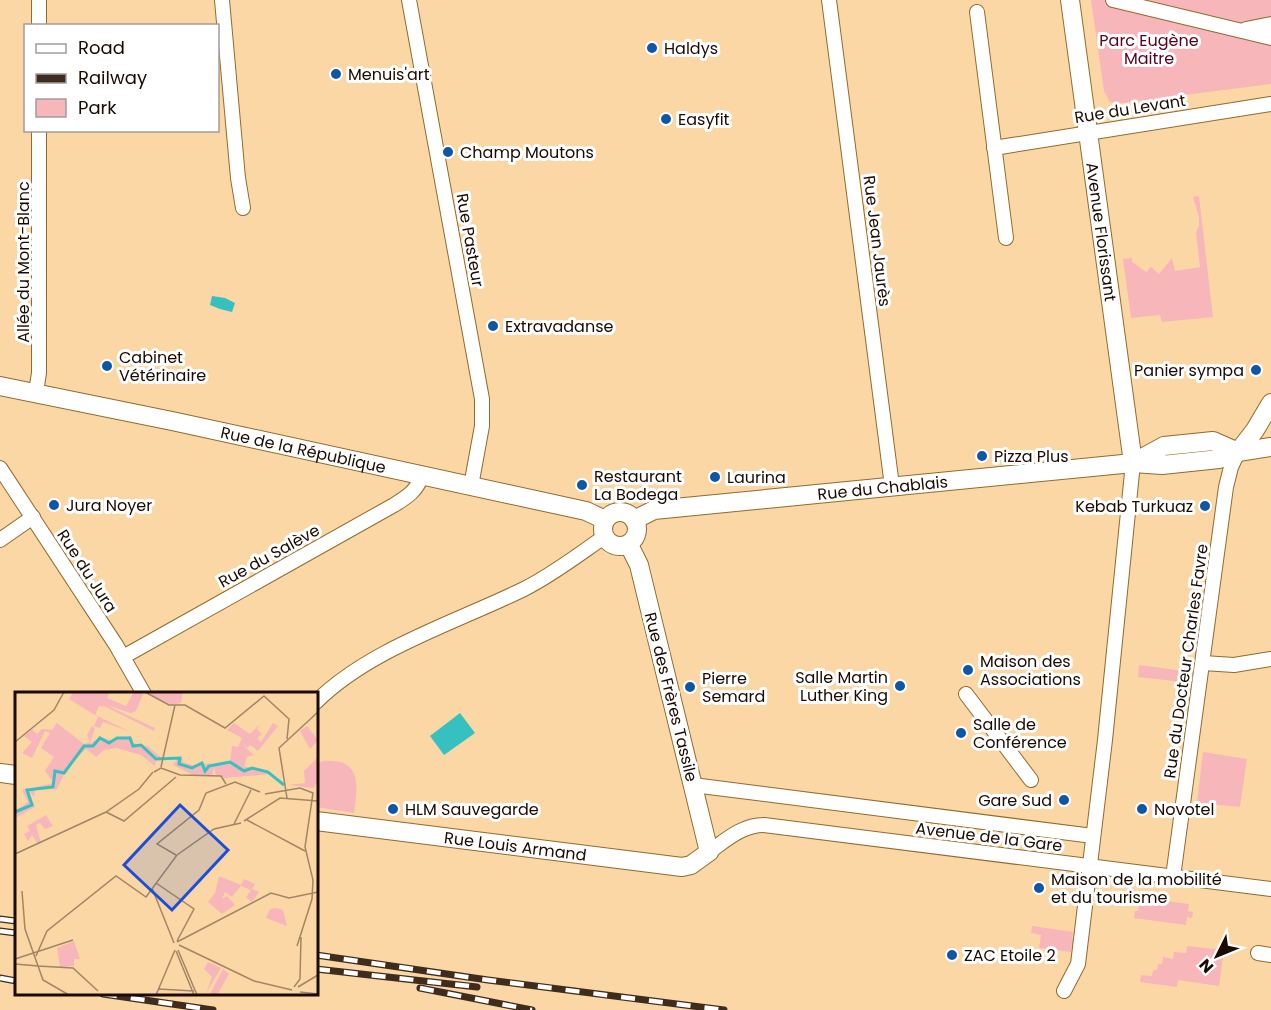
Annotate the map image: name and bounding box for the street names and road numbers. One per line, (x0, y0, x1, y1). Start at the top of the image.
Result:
street label: Rue du Levant (1073, 89, 1187, 129)
street label: Avenue Florissant (1081, 161, 1122, 303)
street label: Rue Jean Jaurès (858, 174, 896, 308)
street label: Allée du Mont-Blanc (12, 181, 35, 343)
street label: Rue Pasteur (450, 191, 490, 289)
street label: Rue de la République (219, 420, 388, 479)
street label: Rue du Chablais (816, 470, 949, 505)
street label: Rue du Salève (214, 519, 324, 593)
street label: Rue du Jura (51, 525, 123, 617)
street label: Rue du Docteur Charles Favre (1158, 542, 1214, 780)
street label: Rue des Frères Tassile (639, 610, 703, 784)
street label: Avenue de la Gare (914, 817, 1064, 857)
street label: Rue Louis Armand (443, 826, 588, 866)

